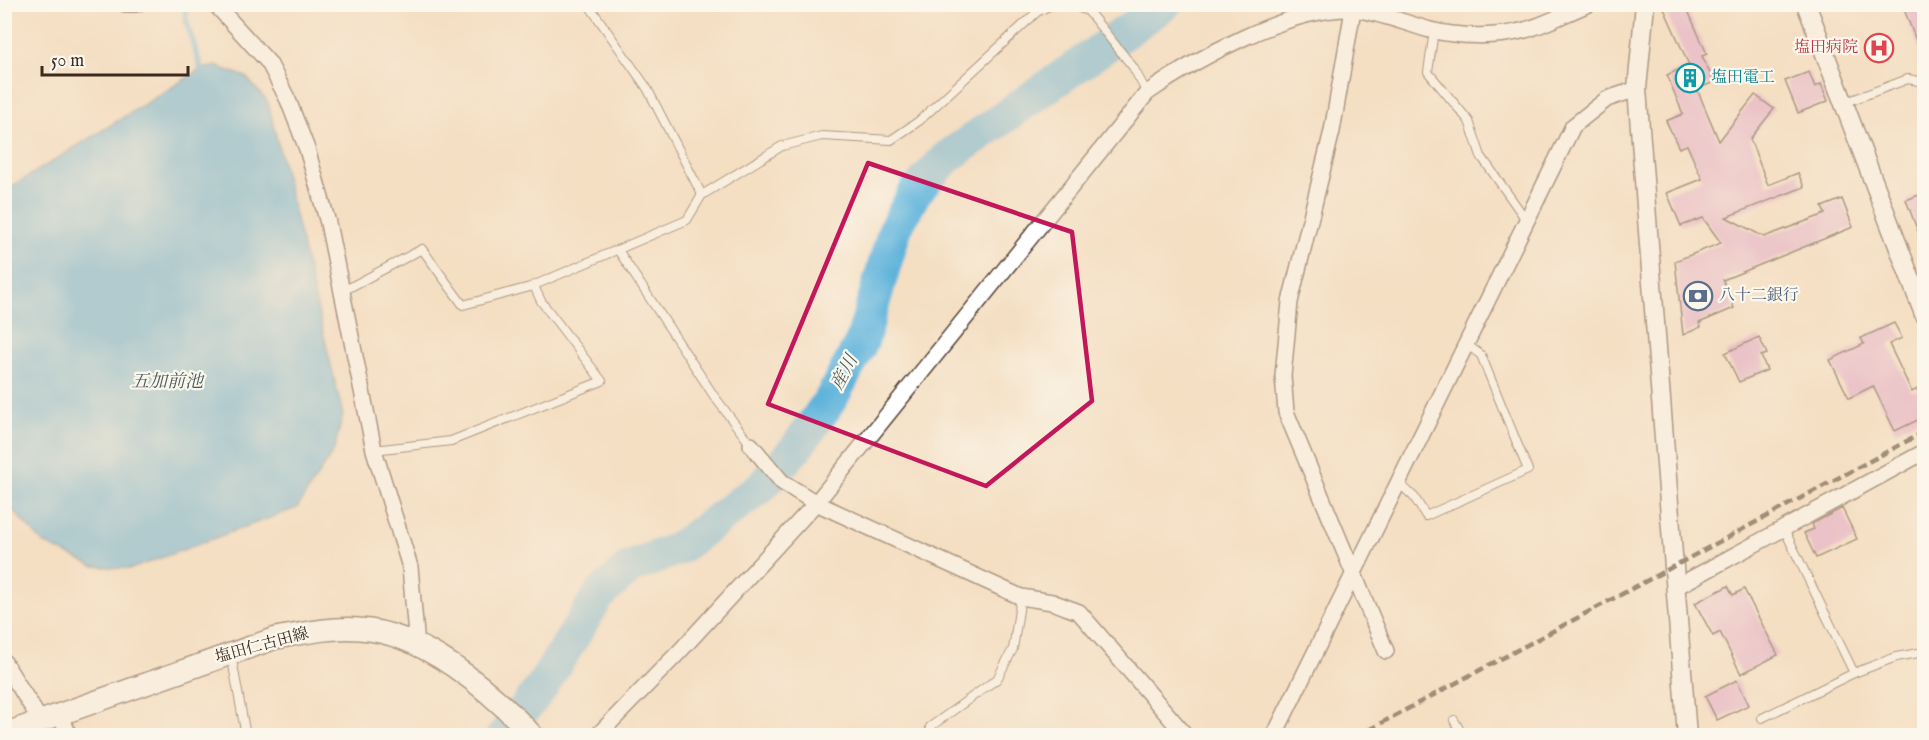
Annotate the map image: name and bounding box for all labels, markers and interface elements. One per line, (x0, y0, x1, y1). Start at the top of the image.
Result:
hospital icon: 塩田病院 (1863, 32, 1895, 64)
place label: 塩田病院 (1794, 38, 1858, 58)
scale bar (42, 39, 188, 77)
text: 50 m (51, 50, 84, 73)
building icon: 塩田電工 (1674, 62, 1706, 94)
place label: 塩田電工 (1711, 68, 1775, 88)
bank icon: 八十二銀行 (1682, 280, 1714, 312)
place label: 八十二銀行 (1719, 286, 1799, 306)
water label: 産川 (826, 350, 865, 394)
water label: 五加前池 (131, 371, 205, 394)
street label: 塩田仁古田線 (213, 624, 311, 668)

